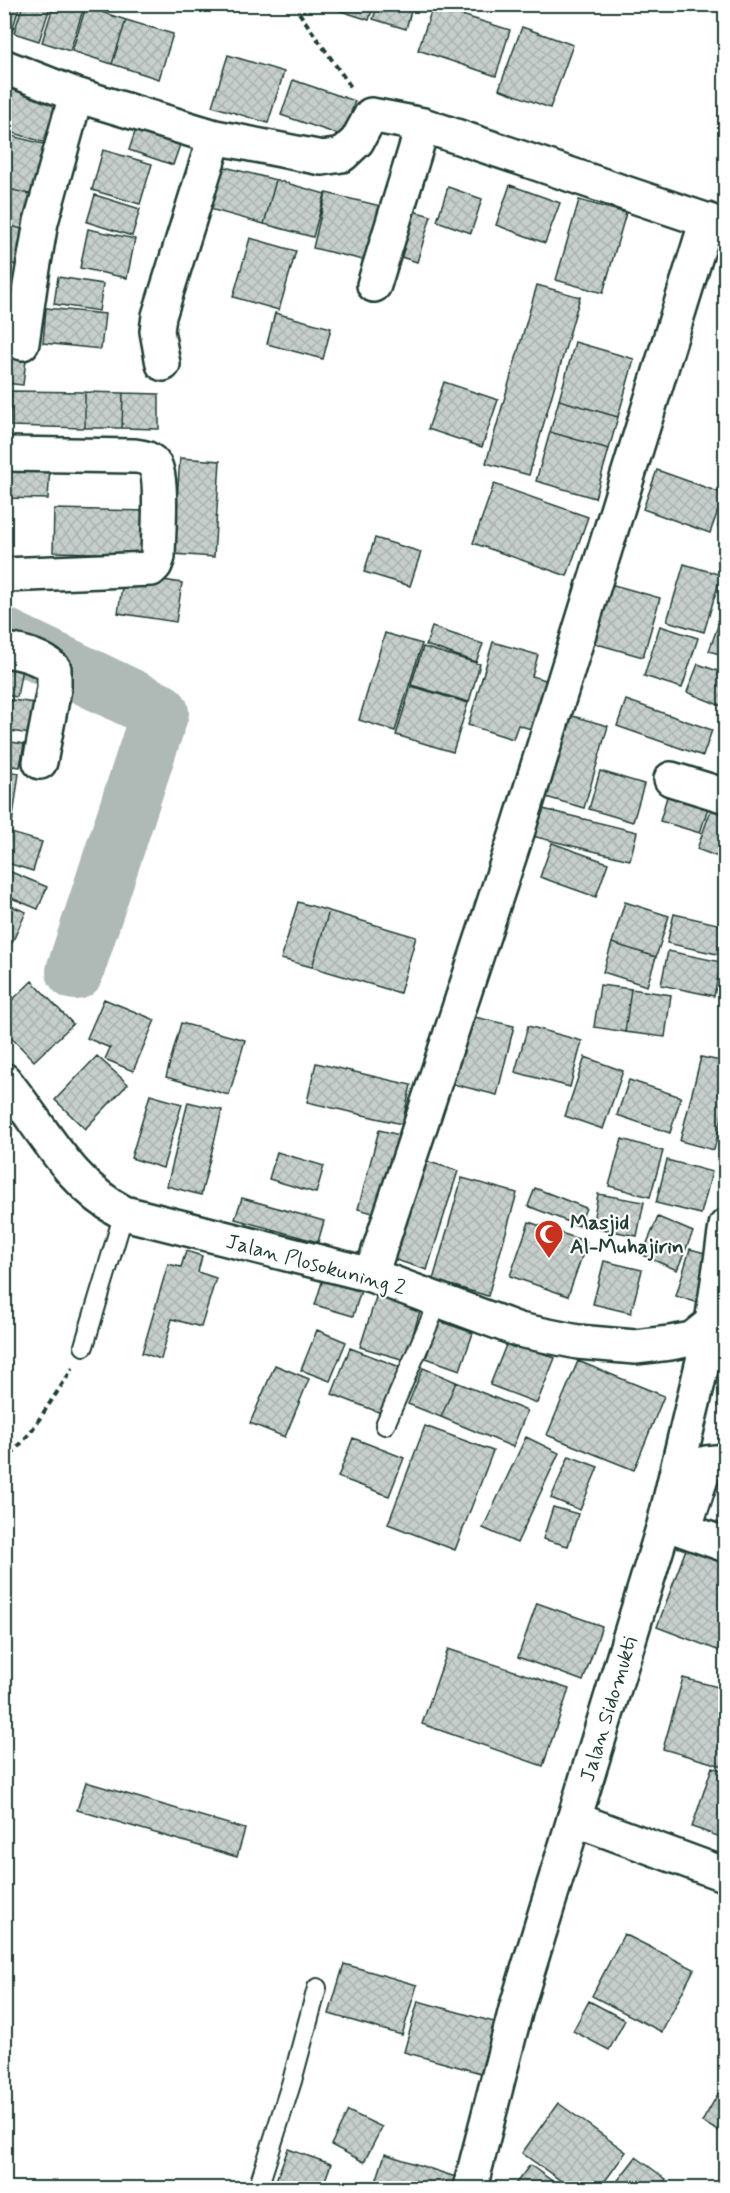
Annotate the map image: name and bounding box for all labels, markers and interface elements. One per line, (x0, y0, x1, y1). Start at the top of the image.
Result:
place label: Masjid Al-Muhajirin (570, 1209, 684, 1261)
mosque icon: Masjid Al-Muhajirin (533, 1218, 565, 1260)
street label: Jalan Plosokuning 2 (223, 1228, 409, 1302)
street label: Jalan Sidomukti (574, 1633, 644, 1785)

